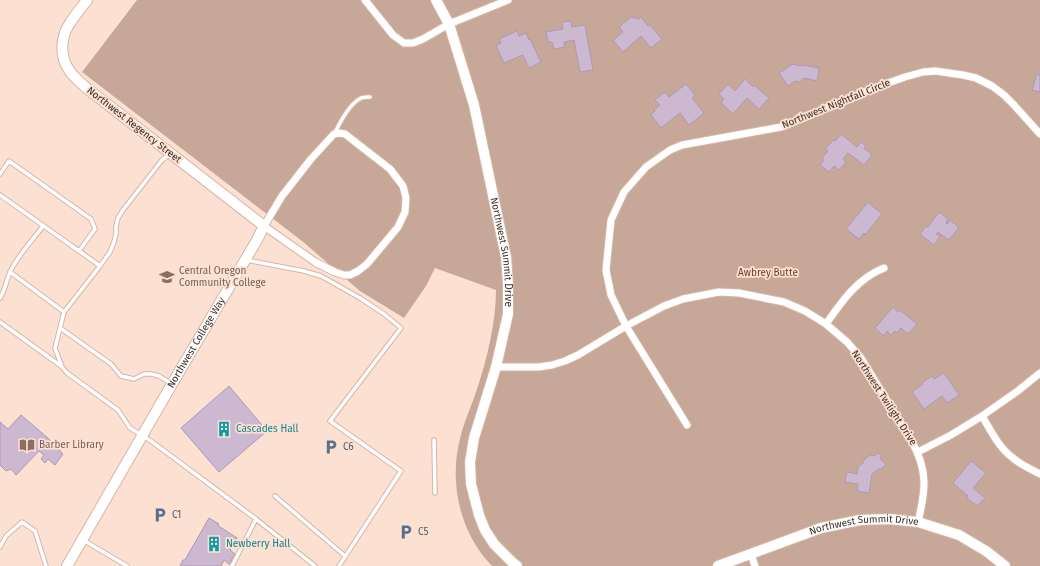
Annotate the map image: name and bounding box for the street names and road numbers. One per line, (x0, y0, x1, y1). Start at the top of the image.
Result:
street label: Northwest Nightfall Circle (780, 77, 892, 131)
street label: Northwest Regency Street (84, 84, 184, 166)
street label: Northwest Summit Drive (488, 196, 514, 307)
street label: Northwest College Way (165, 295, 228, 390)
street label: Northwest Twilight Drive (849, 348, 919, 448)
street label: Northwest Summit Drive (808, 513, 919, 538)

